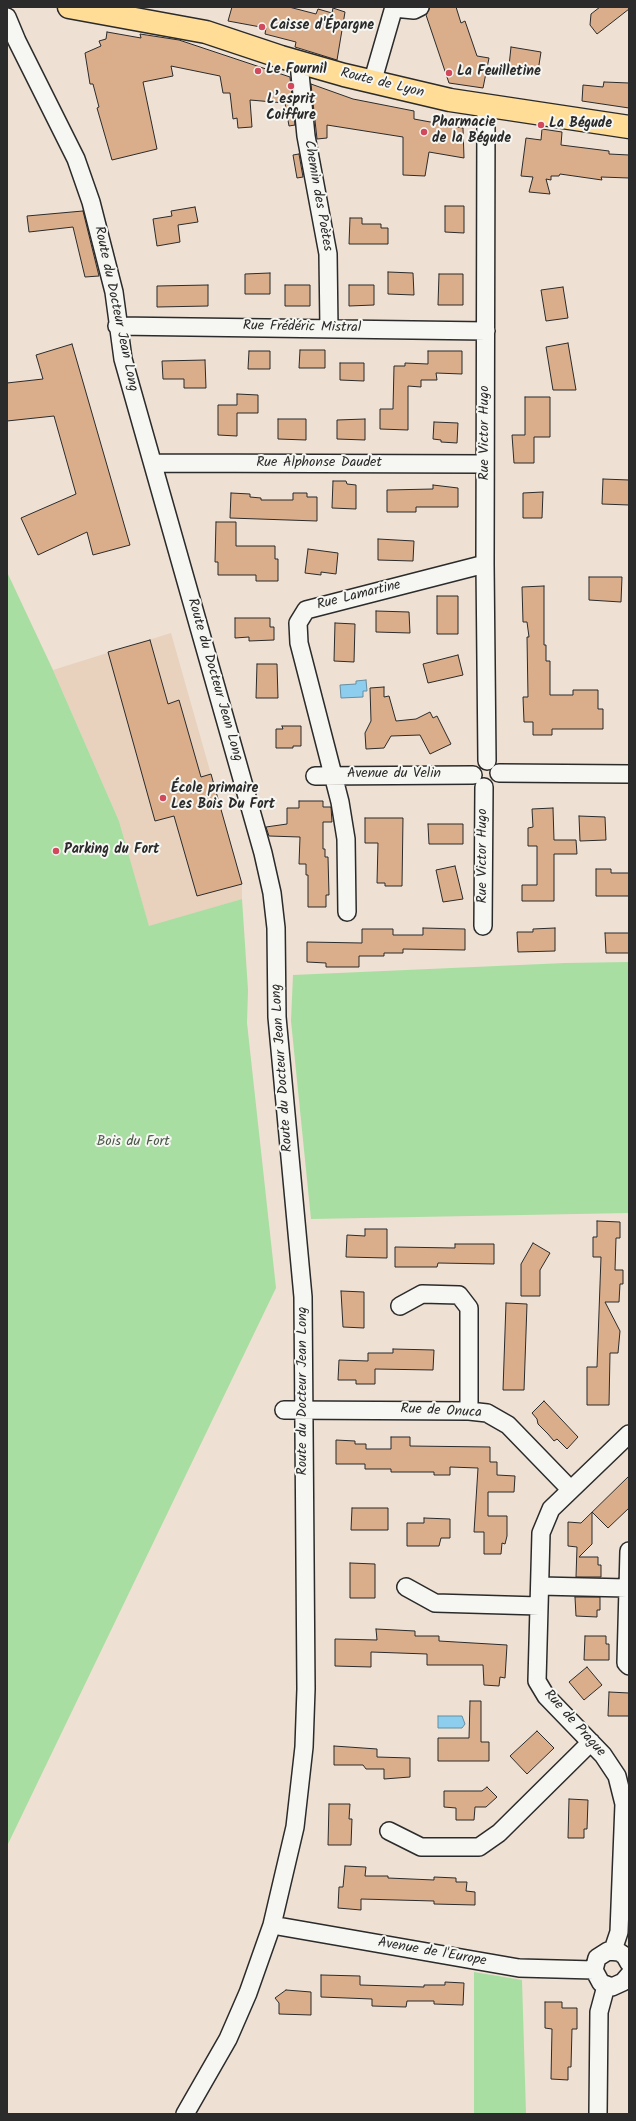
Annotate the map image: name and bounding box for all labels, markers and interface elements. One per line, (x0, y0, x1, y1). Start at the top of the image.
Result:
place label: Caisse d'Épargne (270, 19, 374, 35)
marker: Caisse d'Épargne (257, 22, 267, 32)
place label: Le Fournil (266, 63, 327, 79)
place label: La Feuilletine (457, 65, 541, 81)
marker: Le Fournil (253, 66, 263, 76)
street label: Route de Lyon (338, 66, 426, 102)
marker: La Feuilletine (444, 68, 454, 78)
marker: L’esprit Coiffure (286, 81, 296, 91)
place label: L’esprit Coiffure (266, 93, 316, 126)
place label: Pharmacie de la Bégude (432, 116, 511, 148)
place label: La Bégude (549, 117, 612, 133)
marker: La Bégude (536, 120, 546, 130)
marker: Pharmacie de la Bégude (419, 127, 429, 137)
street label: Chemin des Poètes (299, 139, 335, 253)
street label: Route du Docteur Jean Long (89, 225, 141, 393)
street label: Rue Frédéric Mistral (243, 319, 361, 337)
street label: Rue Victor Hugo (478, 386, 494, 480)
street label: Rue Alphonse Daudet (256, 456, 382, 472)
street label: Rue Lamartine (315, 577, 403, 615)
street label: Route du Docteur Jean Long (183, 597, 245, 763)
street label: Avenue du Velin (347, 767, 441, 783)
place label: École primaire Les Bois Du Fort (171, 782, 275, 814)
marker: École primaire Les Bois Du Fort (158, 793, 168, 803)
street label: Rue Victor Hugo (476, 809, 492, 903)
place label: Parking du Fort (64, 843, 159, 859)
marker: Parking du Fort (51, 846, 61, 856)
street label: Route du Docteur Jean Long (269, 983, 297, 1153)
park label: Bois du Fort (96, 1135, 170, 1151)
street label: Route du Docteur Jean Long (296, 1307, 312, 1475)
street label: Rue de Onuca (400, 1401, 482, 1423)
street label: Rue de Prague (540, 1687, 608, 1761)
street label: Avenue de l'Europe (376, 1935, 488, 1971)

